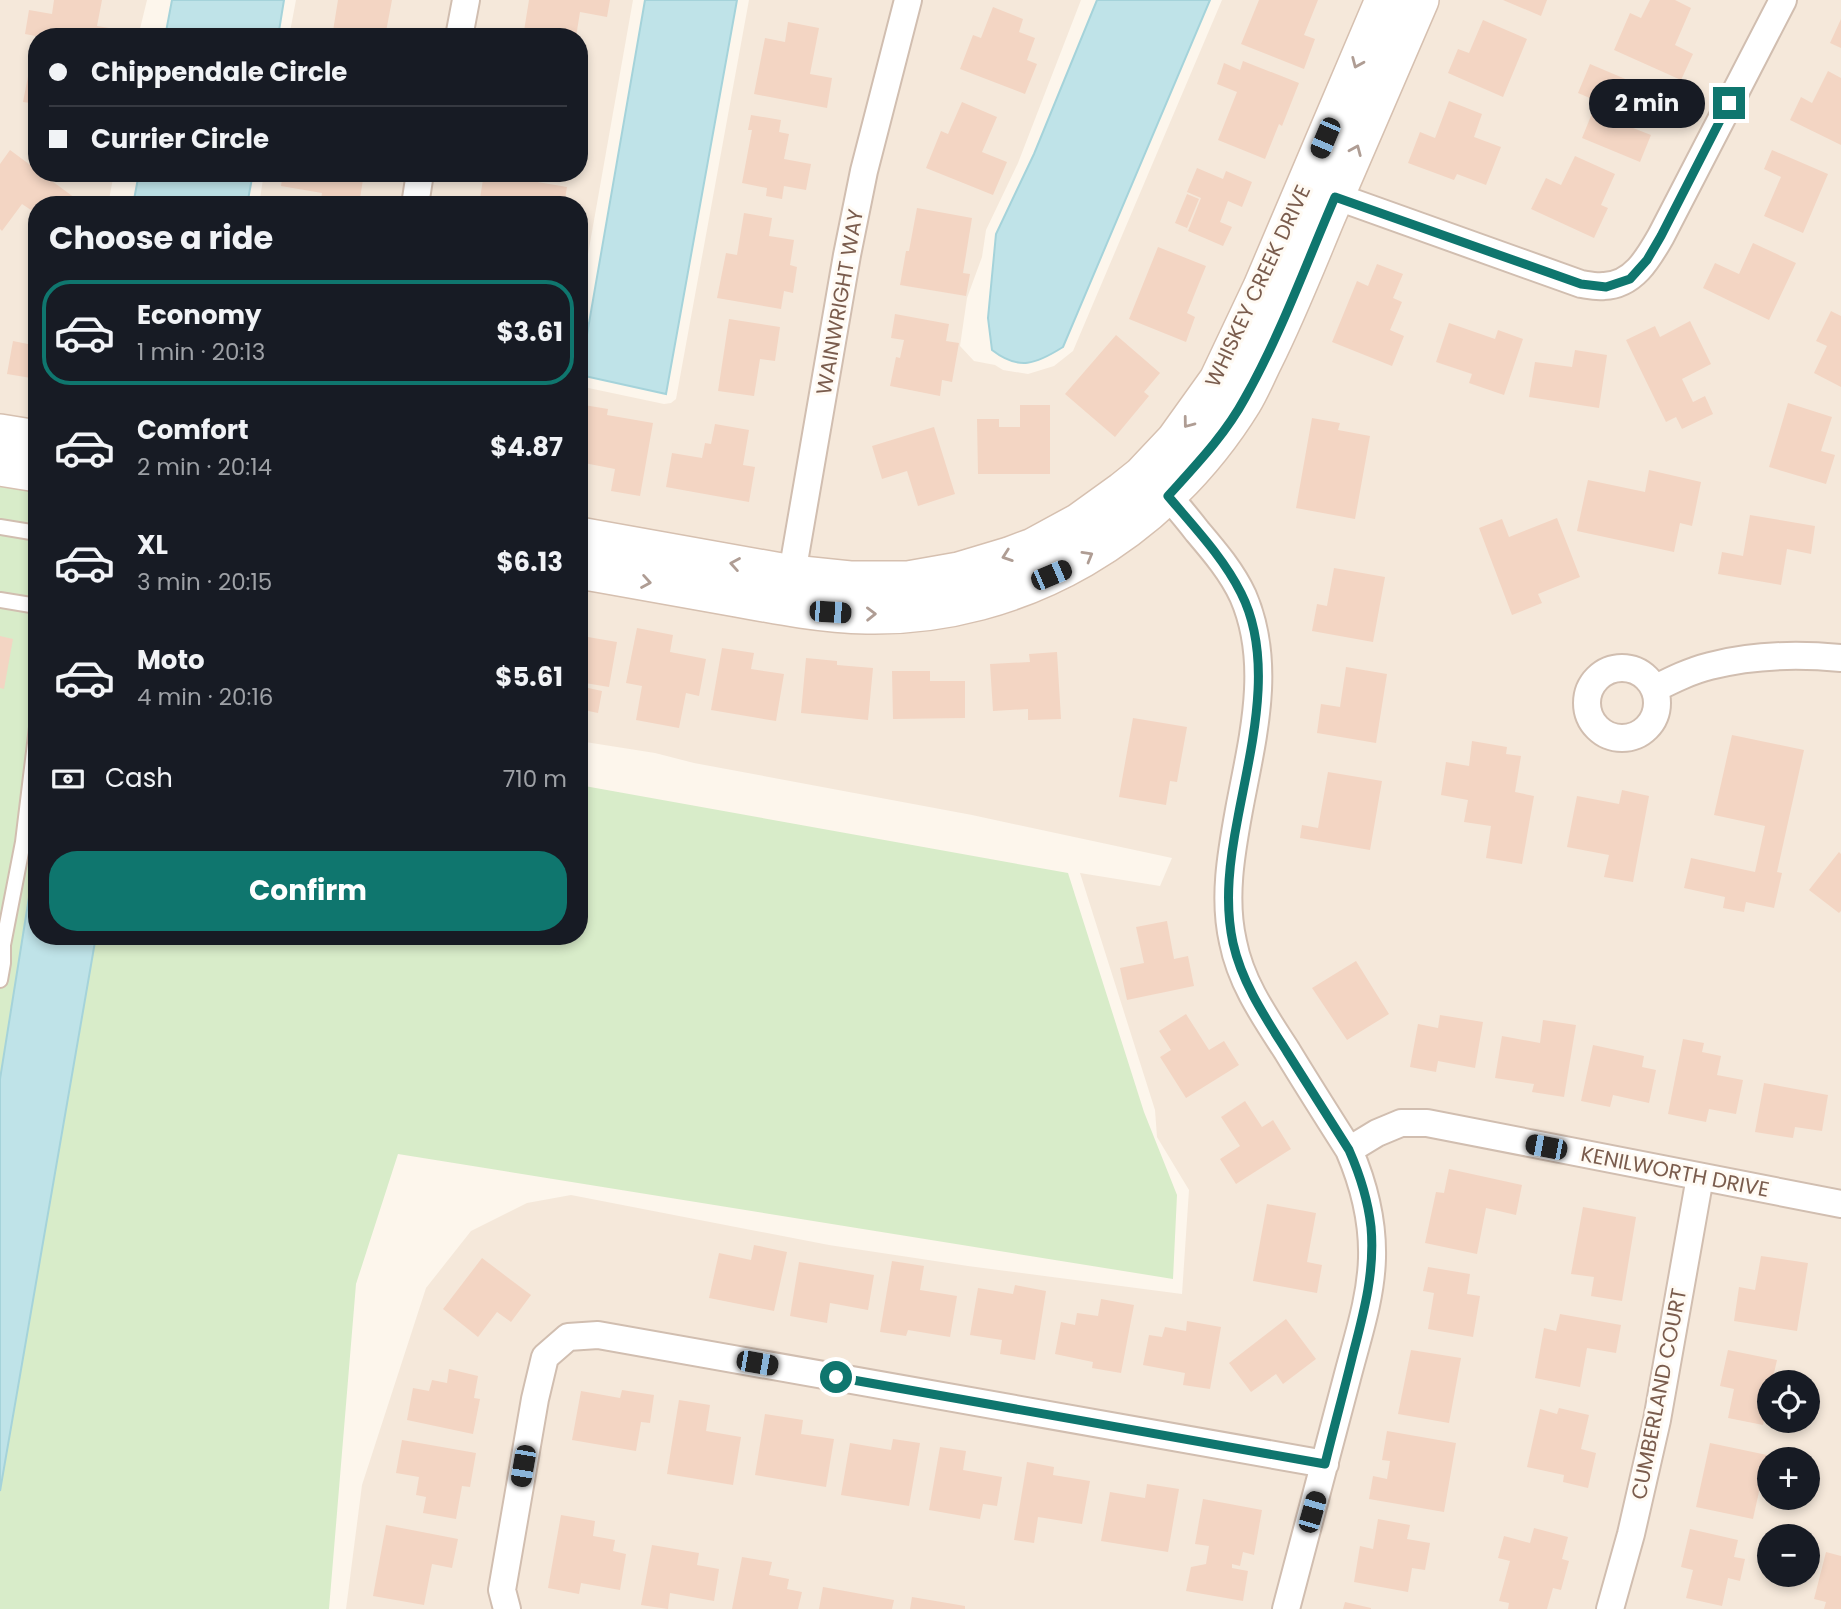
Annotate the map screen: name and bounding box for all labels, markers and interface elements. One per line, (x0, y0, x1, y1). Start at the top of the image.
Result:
text: Chippendale Circle (91, 54, 347, 90)
one-way arrow (1351, 55, 1365, 68)
callout: 2 min (1589, 78, 1704, 128)
text: 2 min (1615, 87, 1679, 119)
route end (1713, 87, 1745, 119)
car (1308, 115, 1343, 161)
text: Currier Circle (91, 121, 269, 157)
one-way arrow (1348, 144, 1362, 157)
street label: WHISKEY CREEK DRIVE (1198, 180, 1317, 392)
street label: WAINWRIGHT WAY (809, 207, 870, 397)
text: Choose a ride (49, 215, 273, 260)
text: Economy (137, 297, 261, 333)
icon: car (53, 301, 116, 364)
text: $3.61 (496, 314, 563, 350)
text: 1 min · 20:13 (137, 336, 265, 368)
text: Comfort (137, 412, 249, 448)
one-way arrow (1183, 415, 1196, 428)
icon: car (53, 416, 116, 479)
text: $4.87 (490, 429, 563, 465)
text: 2 min · 20:14 (137, 451, 272, 483)
text: XL (137, 527, 168, 563)
icon: car (53, 531, 116, 594)
text: $6.13 (496, 544, 563, 580)
one-way arrow (1002, 548, 1014, 562)
one-way arrow (1080, 551, 1093, 564)
one-way arrow (729, 557, 741, 572)
car (1028, 557, 1075, 593)
text: 3 min · 20:15 (137, 566, 272, 598)
one-way arrow (641, 574, 652, 589)
car (809, 600, 852, 624)
one-way arrow (866, 607, 877, 622)
text: Moto (137, 642, 205, 678)
icon: car (53, 646, 116, 709)
text: $5.61 (495, 659, 563, 695)
text: 4 min · 20:16 (137, 681, 273, 713)
icon: cash (49, 760, 87, 798)
text: Cash (105, 760, 173, 796)
text: 710 m (503, 763, 567, 795)
button: Confirm (49, 851, 567, 931)
car (1524, 1133, 1569, 1161)
street label: KENILWORTH DRIVE (1578, 1139, 1772, 1204)
street label: CUMBERLAND COURT (1624, 1286, 1693, 1502)
car (735, 1349, 780, 1377)
route start (820, 1361, 852, 1393)
map controls (1757, 1370, 1820, 1587)
button: locate (1757, 1370, 1820, 1433)
car (510, 1443, 537, 1489)
button: + (1757, 1447, 1820, 1510)
car (1297, 1489, 1328, 1535)
button: − (1757, 1524, 1820, 1587)

